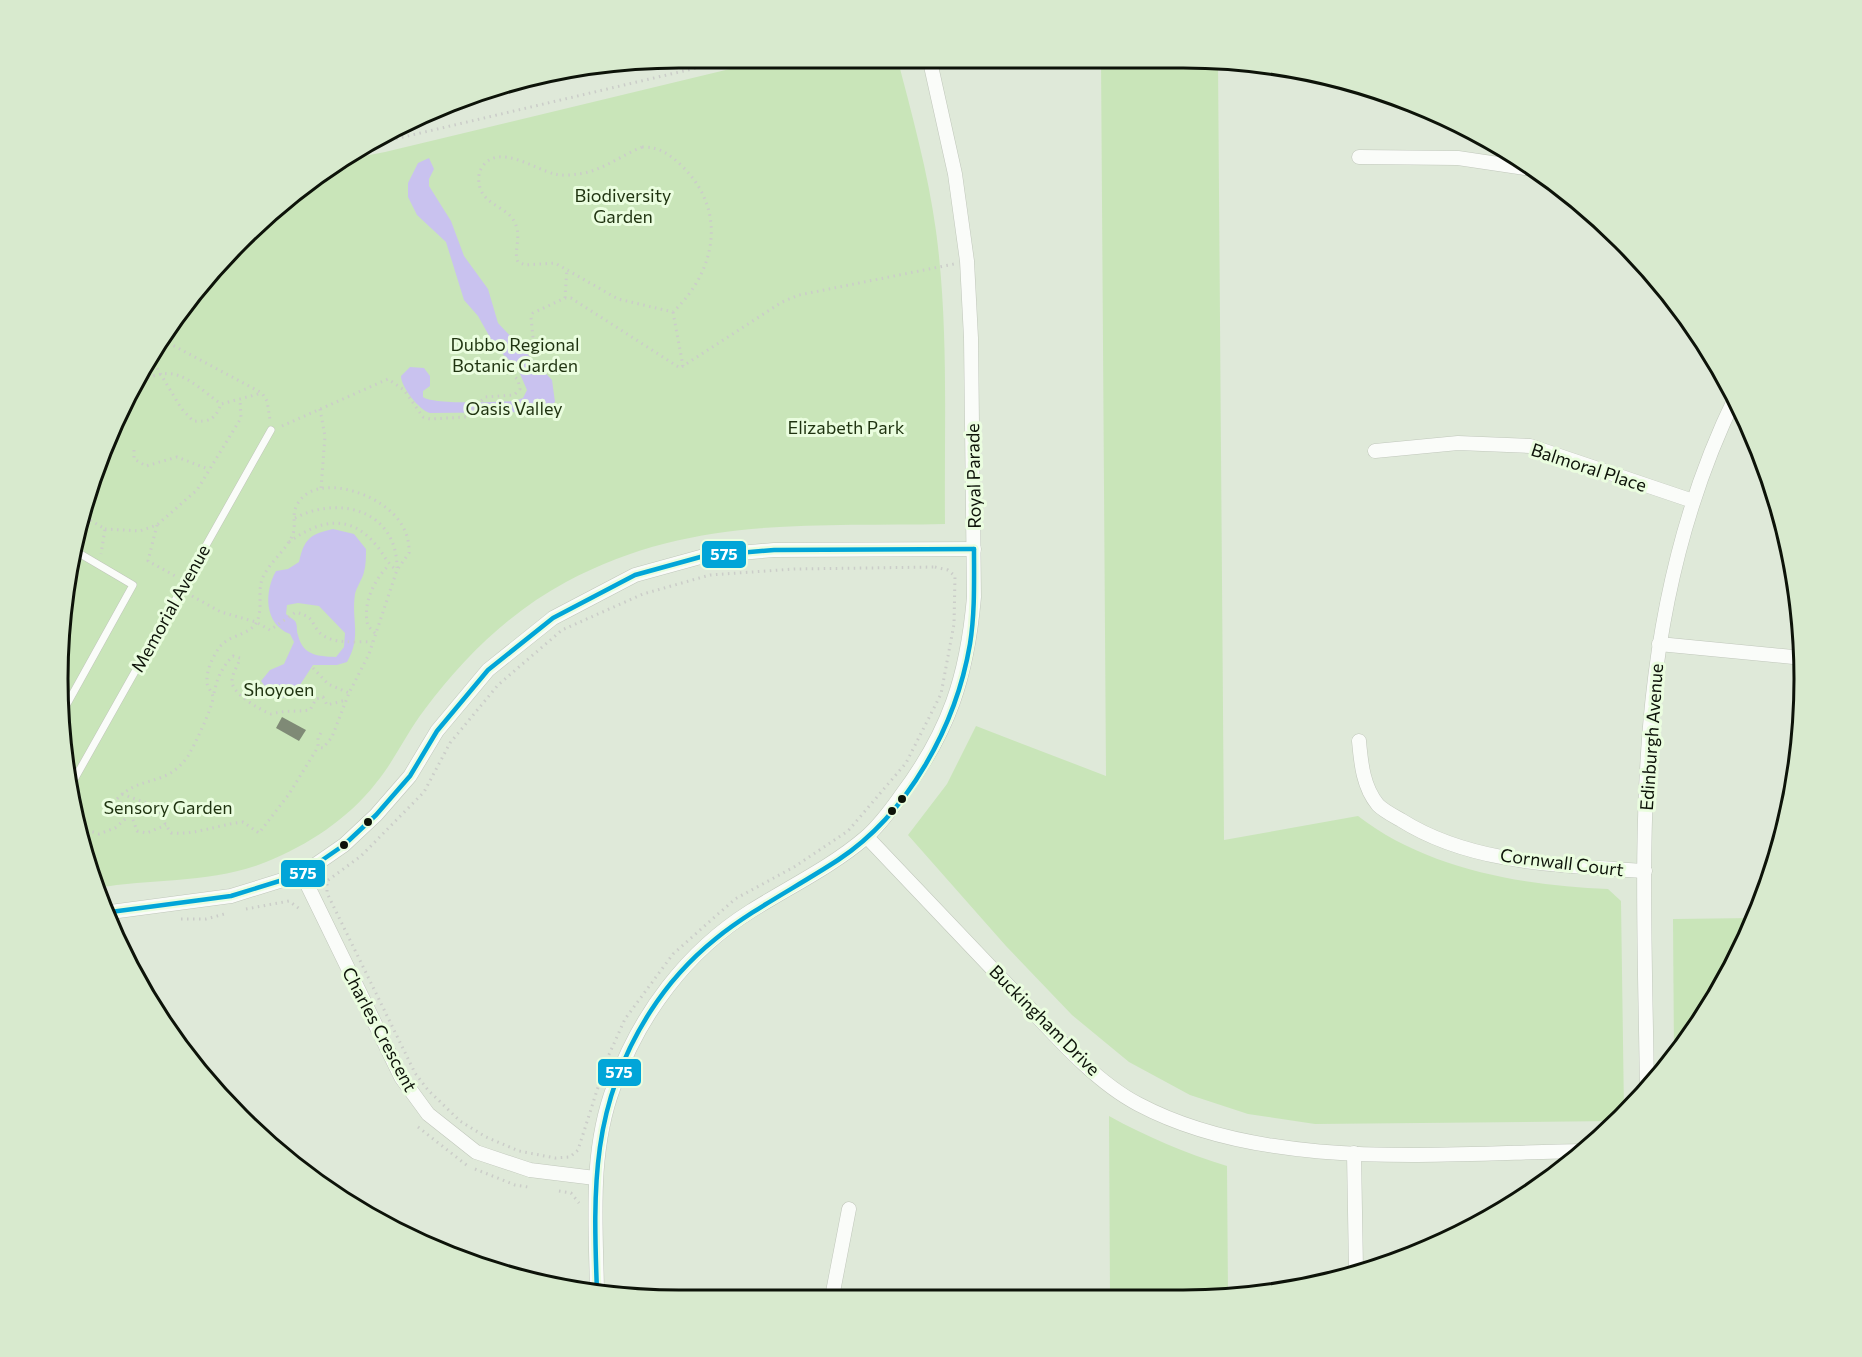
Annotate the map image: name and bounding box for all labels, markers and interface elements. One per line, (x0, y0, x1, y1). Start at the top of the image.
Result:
park label: Biodiversity Garden (575, 184, 671, 227)
park label: Dubbo Regional Botanic Garden (450, 333, 580, 376)
park label: Oasis Valley (465, 397, 563, 419)
park label: Elizabeth Park (787, 416, 905, 438)
street label: Royal Parade (961, 423, 985, 529)
street label: Balmoral Place (1528, 438, 1650, 496)
street label: Memorial Avenue (126, 540, 214, 676)
line badge: 575 (701, 540, 747, 569)
text: 575 (710, 544, 738, 563)
street label: Edinburgh Avenue (1635, 663, 1667, 811)
park label: Shoyoen (244, 678, 314, 700)
unlabelled marker (896, 793, 908, 805)
park label: Sensory Garden (104, 796, 232, 818)
unlabelled marker (886, 805, 898, 817)
unlabelled marker (362, 816, 374, 828)
unlabelled marker (338, 839, 350, 851)
street label: Cornwall Court (1499, 844, 1625, 880)
line badge: 575 (280, 859, 326, 888)
text: 575 (289, 863, 317, 882)
street label: Buckingham Drive (985, 960, 1105, 1080)
street label: Charles Crescent (338, 963, 422, 1095)
line badge: 575 (597, 1058, 642, 1087)
text: 575 (605, 1062, 633, 1081)

